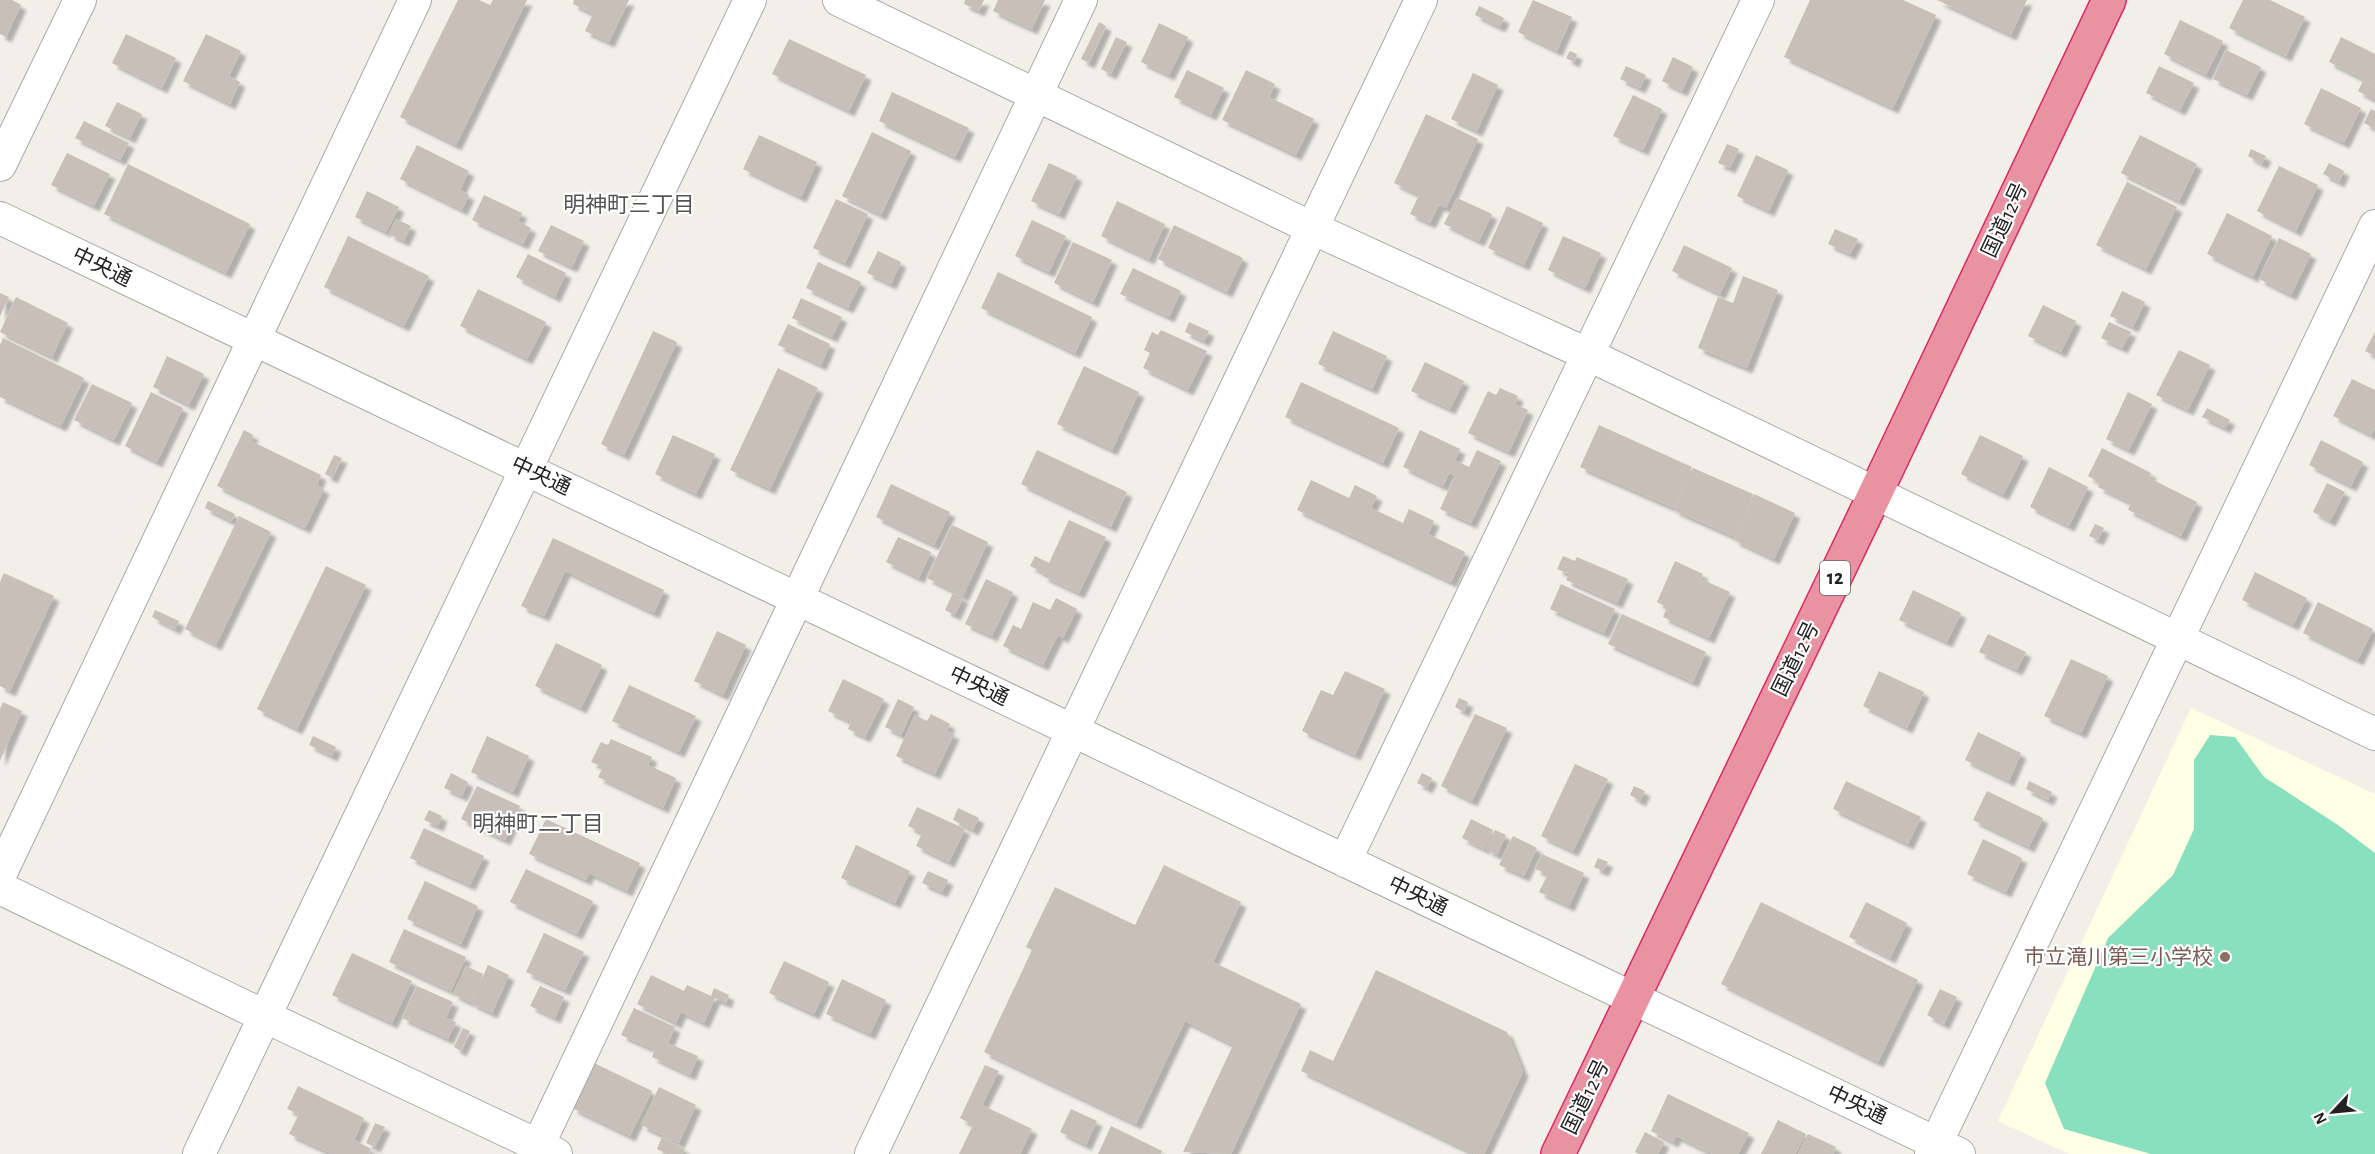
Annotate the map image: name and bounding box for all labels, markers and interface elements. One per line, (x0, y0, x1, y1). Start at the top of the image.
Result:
street label: 国道12号 (1978, 179, 2031, 261)
district label: 明神町三丁目 (563, 193, 695, 216)
street label: 中央通 (69, 243, 135, 290)
street label: 中央通 (508, 452, 574, 499)
road number: 12 (1820, 561, 1850, 595)
street label: 国道12号 (1768, 618, 1823, 699)
street label: 中央通 (946, 662, 1012, 709)
district label: 明神町二丁目 (472, 812, 604, 835)
street label: 中央通 (1385, 872, 1451, 919)
place label: 市立滝川第三小学校 (2024, 946, 2213, 968)
marker: 市立滝川第三小学校 (2218, 950, 2232, 964)
street label: 国道12号 (1558, 1056, 1613, 1137)
street label: 中央通 (1824, 1081, 1890, 1128)
north arrow (2303, 1082, 2363, 1142)
text: N (2311, 1110, 2330, 1127)

